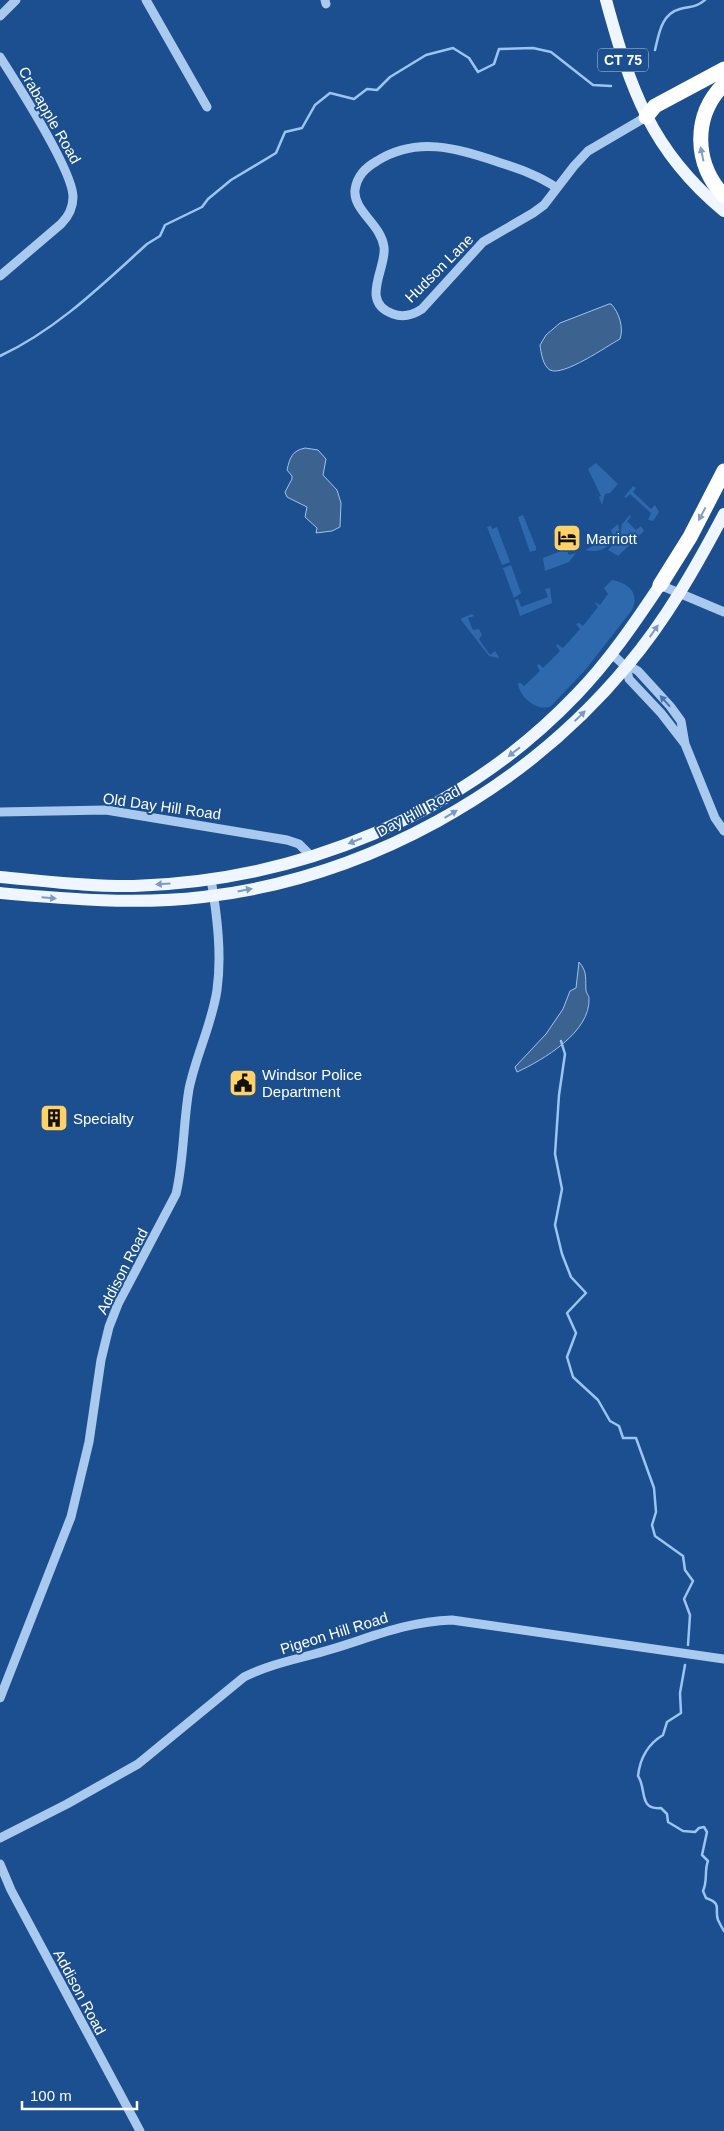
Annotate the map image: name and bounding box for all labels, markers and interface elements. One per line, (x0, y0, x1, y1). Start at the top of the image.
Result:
road number: CT 75 (598, 48, 648, 72)
street label: Crabapple Road (15, 63, 85, 167)
one-way arrow (698, 146, 706, 161)
street label: Hudson Lane (401, 230, 477, 306)
one-way arrow (698, 507, 706, 522)
hotel icon: Marriott (552, 523, 582, 553)
place label: Marriott (586, 530, 638, 547)
one-way arrow (649, 624, 659, 638)
one-way arrow (660, 694, 671, 707)
one-way arrow (573, 710, 585, 722)
one-way arrow (508, 746, 521, 757)
street label: Day Hill Road (374, 782, 462, 840)
street label: Old Day Hill Road (102, 789, 222, 823)
one-way arrow (444, 809, 457, 818)
one-way arrow (348, 838, 363, 845)
one-way arrow (155, 881, 171, 889)
one-way arrow (238, 886, 254, 894)
one-way arrow (41, 894, 57, 902)
place label: Windsor Police Department (262, 1066, 362, 1100)
public building icon: Windsor Police Department (228, 1068, 258, 1098)
building icon: Specialty (39, 1103, 69, 1133)
place label: Specialty (73, 1110, 134, 1127)
street label: Addison Road (93, 1225, 151, 1317)
street label: Pigeon Hill Road (278, 1609, 390, 1657)
street label: Addison Road (50, 1946, 110, 2038)
scale bar (22, 2078, 138, 2110)
text: 100 m (30, 2087, 72, 2104)

